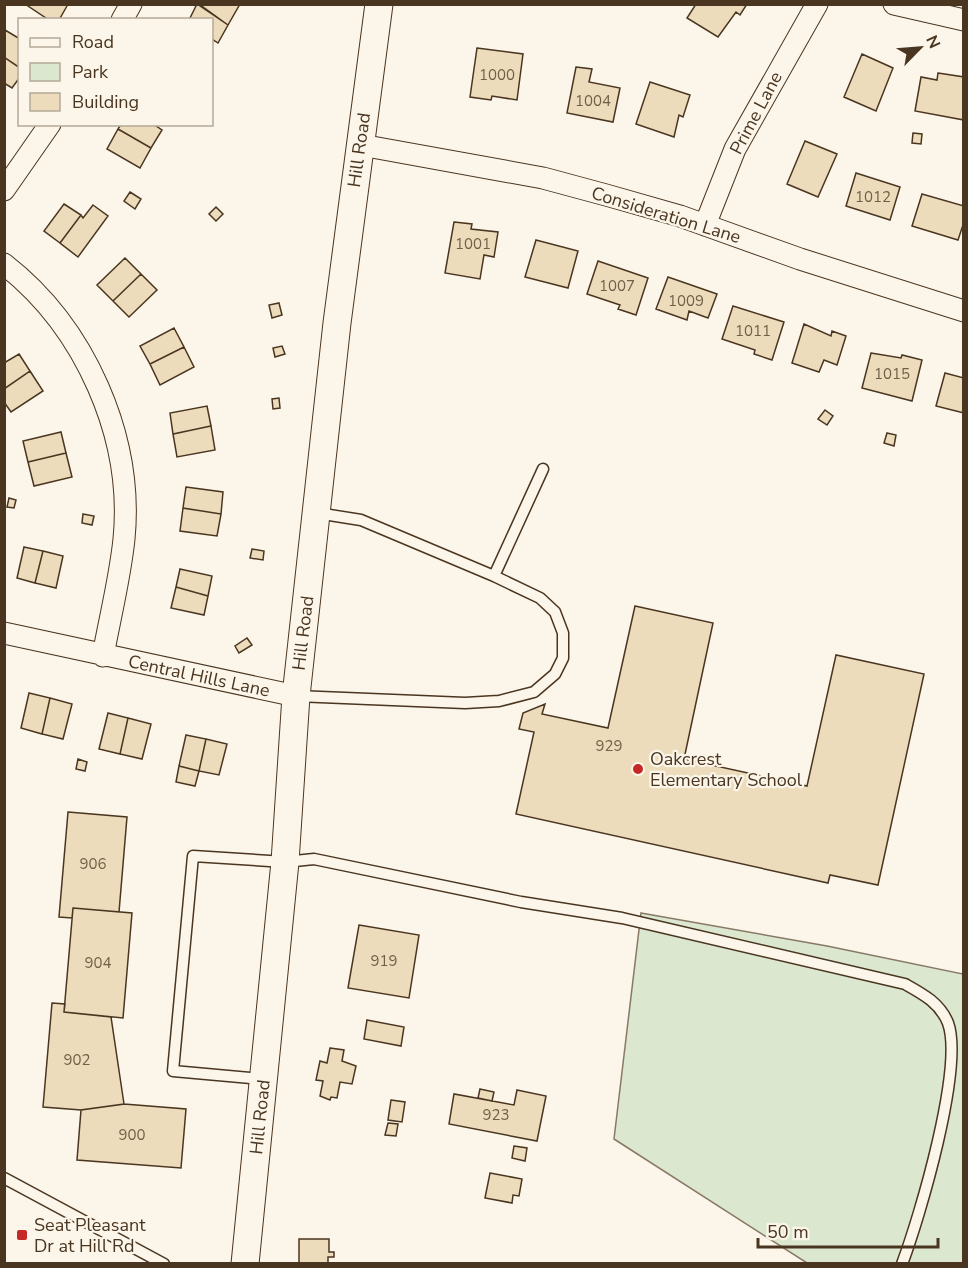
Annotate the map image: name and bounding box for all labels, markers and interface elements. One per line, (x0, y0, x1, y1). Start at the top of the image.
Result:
legend (18, 18, 213, 126)
north arrow (890, 18, 950, 78)
text: Road (72, 30, 114, 54)
text: N (920, 32, 945, 52)
text: Park (72, 60, 109, 84)
house number: 1000 (479, 65, 515, 85)
street label: Prime Lane (724, 67, 788, 159)
text: Building (72, 90, 139, 114)
house number: 1004 (575, 91, 611, 111)
street label: Hill Road (342, 111, 376, 189)
street label: Consideration Lane (588, 181, 744, 249)
house number: 1012 (855, 187, 891, 207)
house number: 1001 (455, 234, 491, 254)
house number: 1007 (599, 276, 635, 296)
house number: 1009 (668, 291, 704, 311)
house number: 1011 (735, 321, 771, 341)
house number: 1015 (874, 364, 910, 384)
street label: Hill Road (287, 594, 319, 672)
street label: Central Hills Lane (126, 649, 272, 703)
house number: 929 (595, 736, 623, 756)
place label: Oakcrest Elementary School (650, 747, 803, 792)
marker: Oakcrest Elementary School (631, 762, 645, 776)
house number: 906 (79, 854, 107, 874)
house number: 919 (370, 951, 398, 971)
house number: 904 (84, 953, 112, 973)
house number: 902 (63, 1050, 91, 1070)
street label: Hill Road (244, 1078, 276, 1156)
house number: 923 (482, 1105, 510, 1125)
house number: 900 (118, 1125, 146, 1145)
scale bar (758, 1211, 938, 1249)
place label: Seat Pleasant Dr at Hill Rd (34, 1213, 146, 1258)
text: 50 m (767, 1220, 809, 1244)
marker: Seat Pleasant Dr at Hill Rd (15, 1228, 29, 1242)

